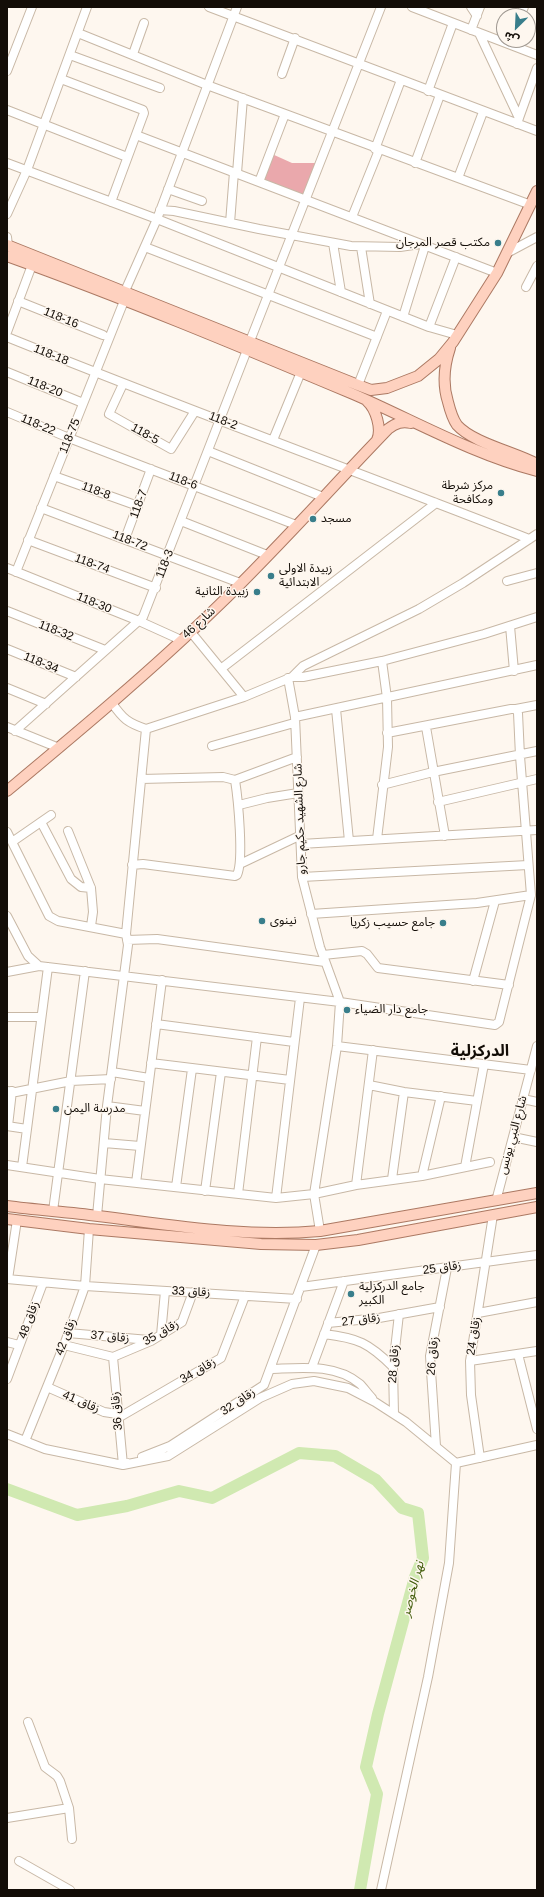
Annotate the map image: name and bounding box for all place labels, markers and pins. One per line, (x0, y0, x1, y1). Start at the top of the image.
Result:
place label: مكتب قصر المرجان (396, 236, 490, 250)
marker: مكتب قصر المرجان (493, 238, 503, 248)
place label: مركز شرطة ومكافحة (442, 479, 493, 507)
marker: مركز شرطة ومكافحة (496, 488, 506, 498)
place label: مسجد (321, 512, 352, 526)
marker: مسجد (308, 514, 318, 524)
place label: زبيدة الاولى الابتدائية (279, 562, 332, 590)
marker: زبيدة الاولى الابتدائية (266, 571, 276, 581)
place label: زبيدة الثانية (195, 585, 249, 599)
marker: زبيدة الثانية (252, 587, 262, 597)
place label: نينوى (270, 914, 297, 928)
marker: نينوى (257, 916, 267, 926)
place label: جامع حسيب زكريا (350, 916, 435, 930)
marker: جامع حسيب زكريا (438, 918, 448, 928)
place label: جامع دار الضياء (355, 1003, 428, 1017)
marker: جامع دار الضياء (342, 1005, 352, 1015)
place label: مدرسة اليمن (64, 1102, 125, 1116)
marker: مدرسة اليمن (51, 1104, 61, 1114)
place label: جامع الدركزلية الكبير (359, 1280, 425, 1308)
marker: جامع الدركزلية الكبير (346, 1289, 356, 1299)

